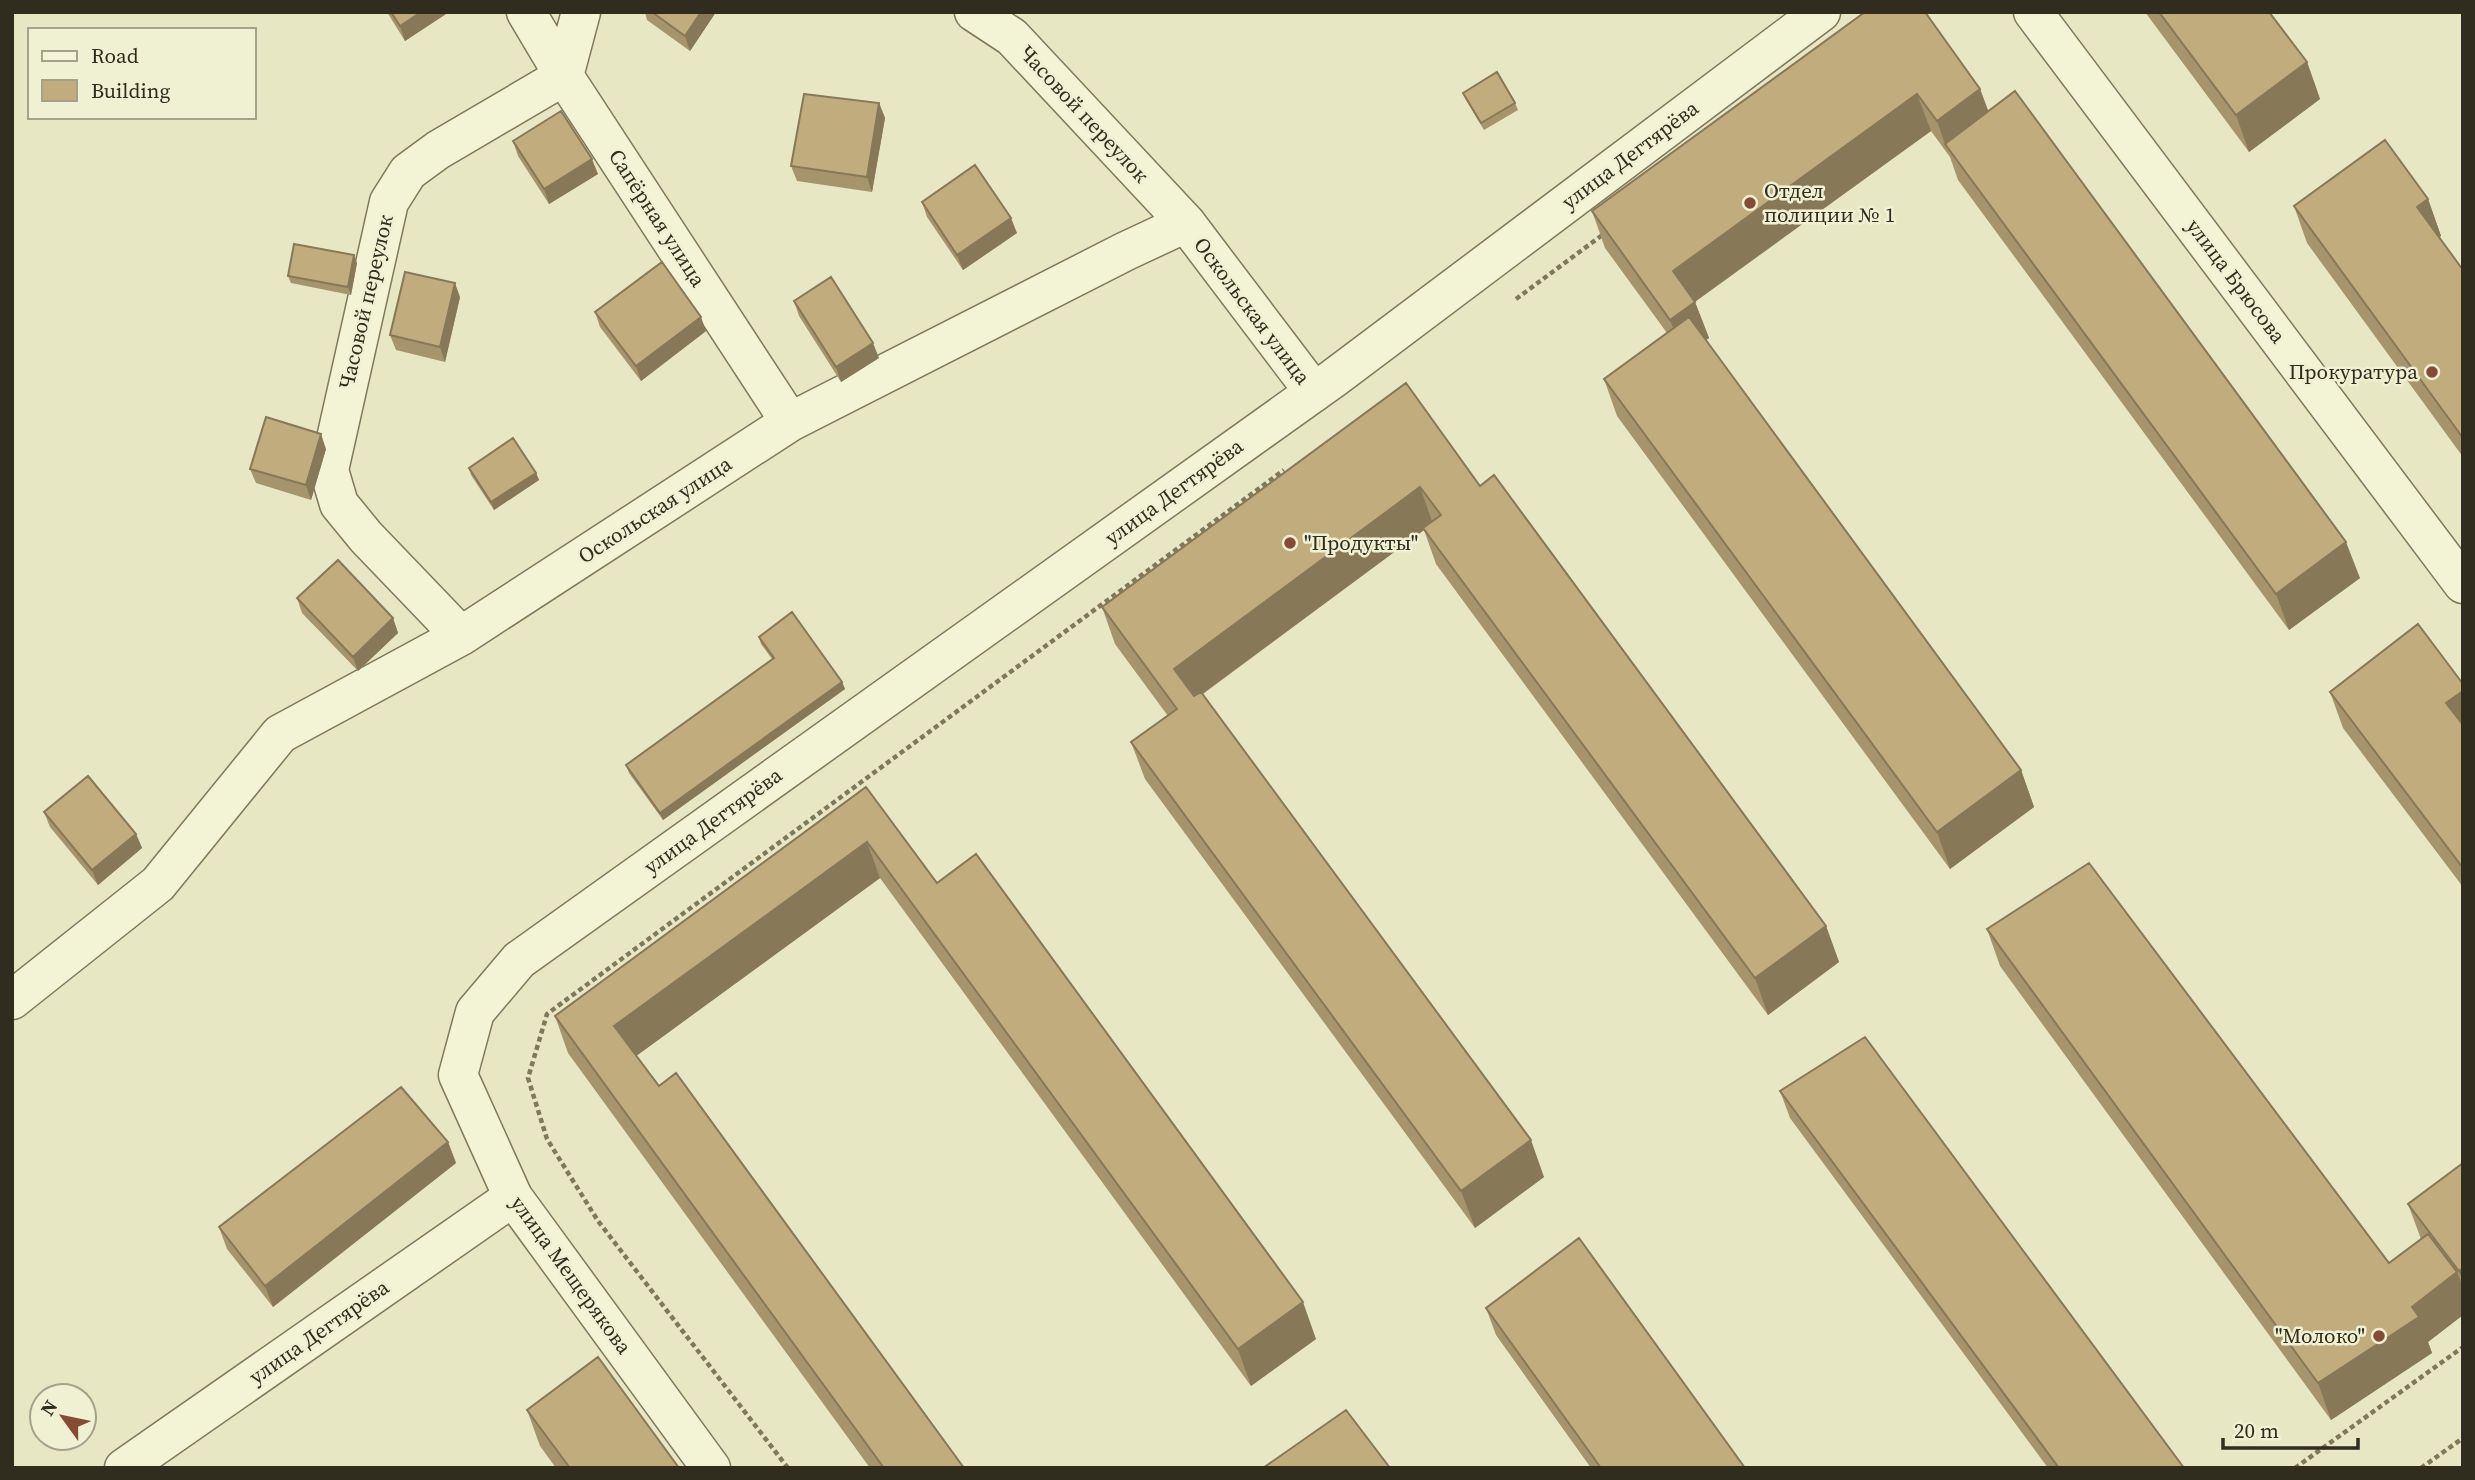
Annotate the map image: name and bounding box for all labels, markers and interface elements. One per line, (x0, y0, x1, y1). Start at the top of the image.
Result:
legend (28, 28, 256, 119)
street label: Часовой переулок (1013, 38, 1156, 189)
text: Road (91, 41, 139, 70)
text: Building (91, 76, 170, 105)
street label: улица Дегтярёва (1555, 93, 1704, 216)
street label: Сапёрная улица (602, 143, 713, 292)
place label: Отдел полиции № 1 (1764, 176, 1895, 229)
marker: Отдел полиции № 1 (1742, 195, 1758, 211)
street label: Часовой переулок (331, 211, 400, 392)
street label: улица Брюсова (2180, 212, 2293, 349)
street label: Оскольская улица (1187, 231, 1318, 391)
place label: Прокуратура (2289, 357, 2418, 386)
marker: Прокуратура (2424, 364, 2440, 380)
street label: улица Дегтярёва (1099, 431, 1249, 552)
street label: Оскольская улица (572, 449, 737, 570)
place label: "Продукты" (1304, 528, 1418, 557)
marker: "Продукты" (1282, 535, 1298, 551)
street label: улица Дегтярёва (638, 760, 788, 881)
street label: улица Мещерякова (504, 1190, 639, 1360)
street label: улица Дегтярёва (243, 1272, 395, 1391)
place label: "Молоко" (2275, 1321, 2365, 1350)
marker: "Молоко" (2371, 1328, 2387, 1344)
north arrow (28, 1382, 98, 1452)
text: N (34, 1395, 64, 1421)
scale bar (2223, 1406, 2358, 1450)
text: 20 m (2234, 1416, 2279, 1445)

